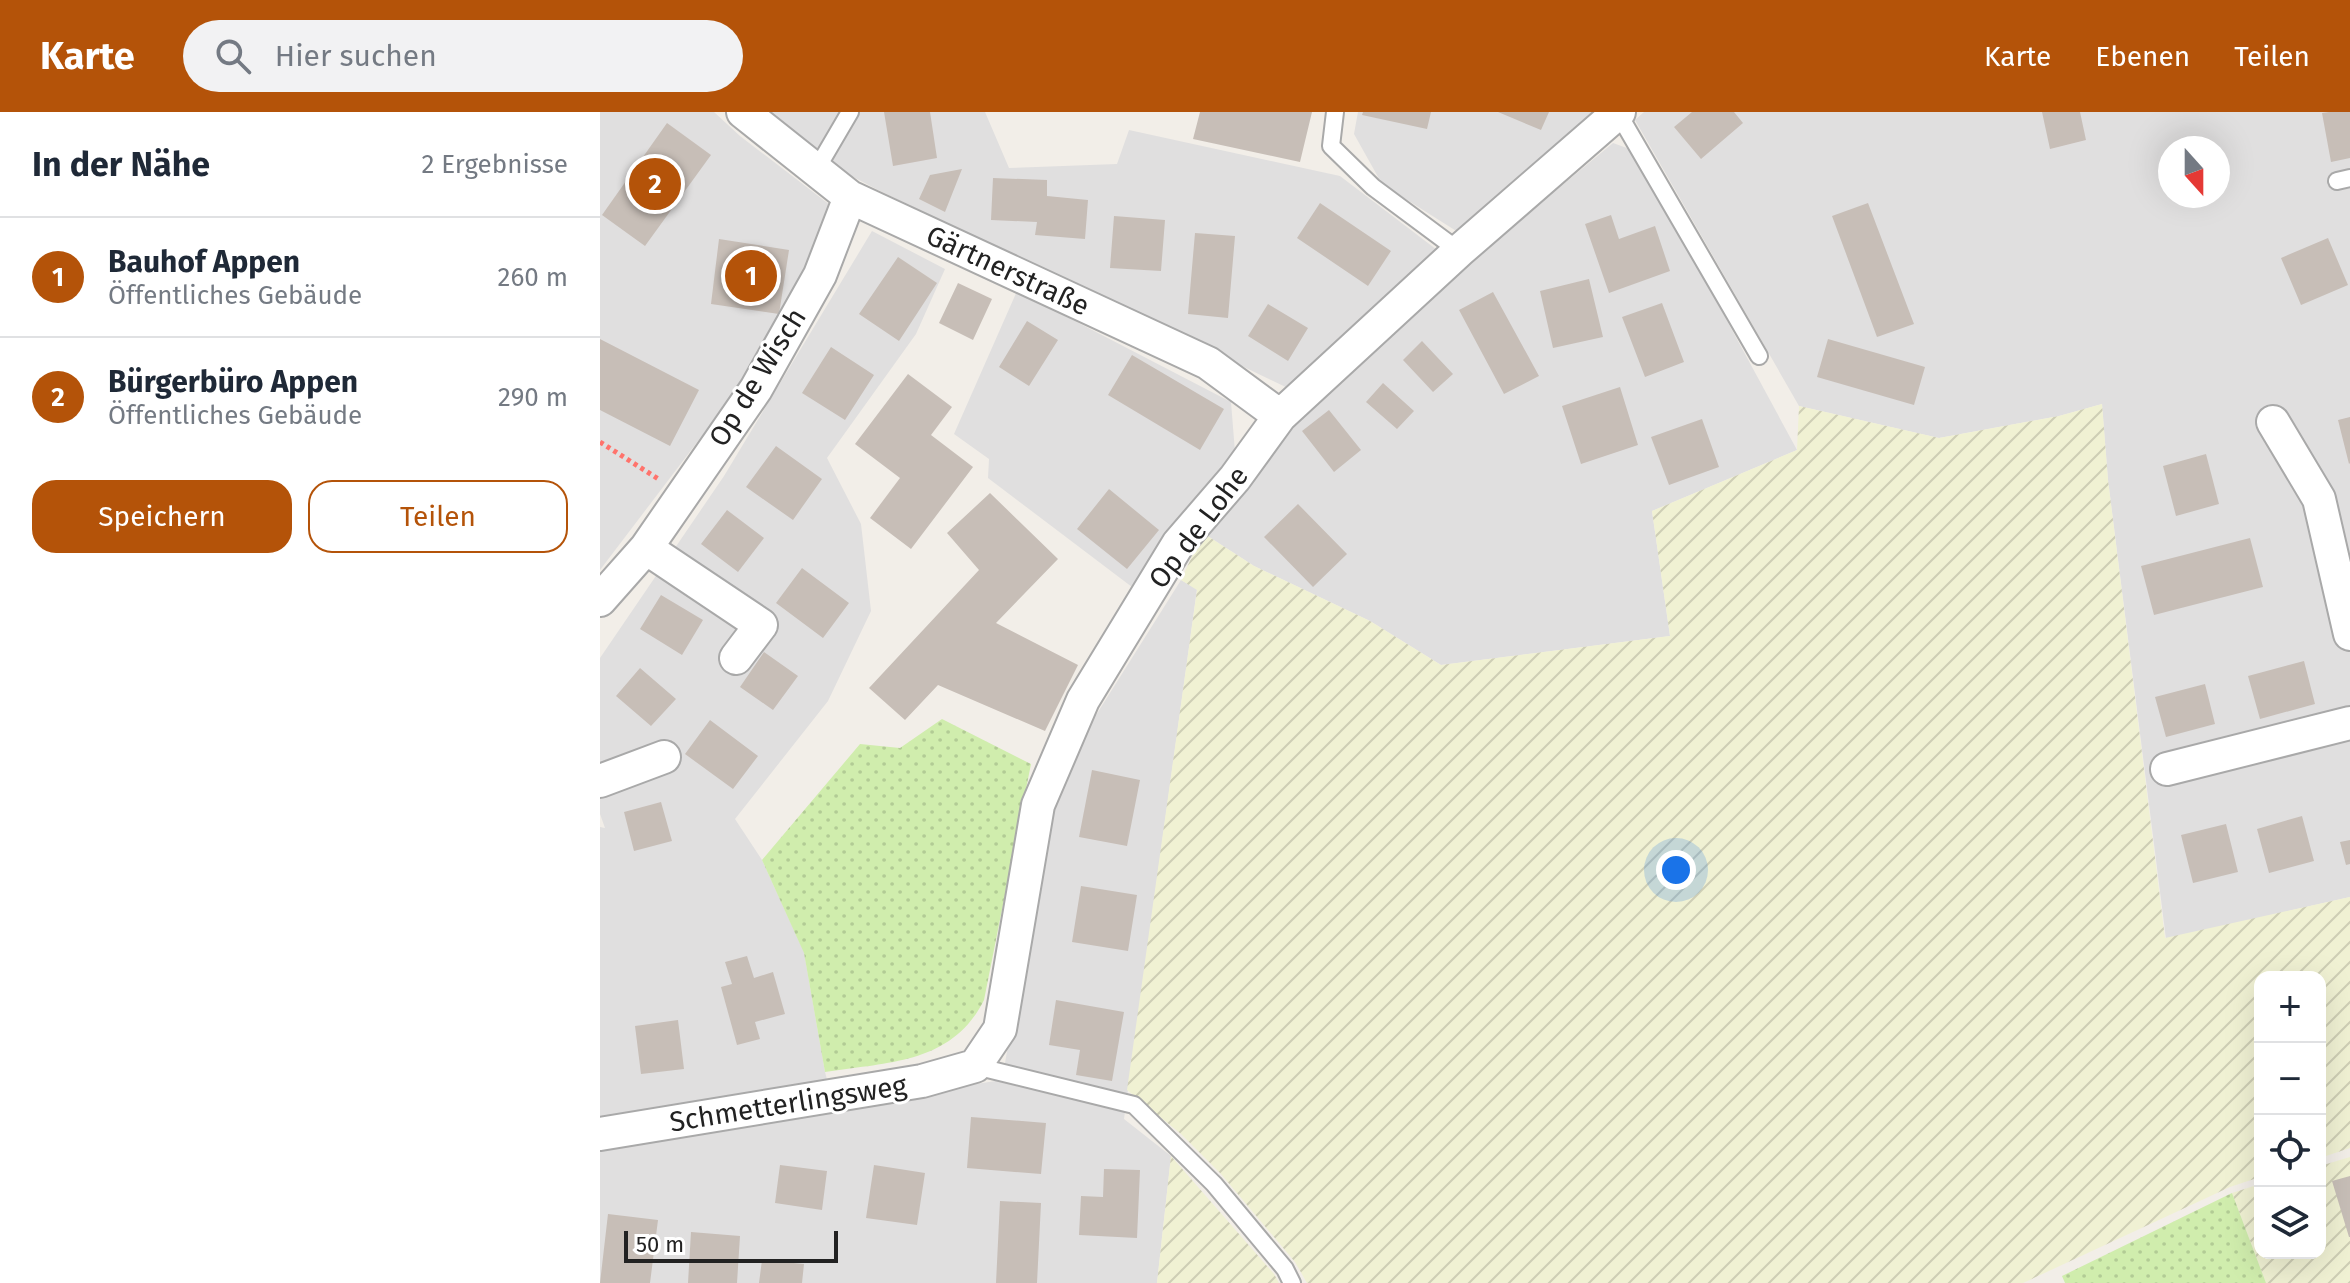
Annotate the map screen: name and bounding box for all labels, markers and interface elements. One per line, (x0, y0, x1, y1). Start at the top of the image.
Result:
search box (183, 20, 743, 92)
text: Karte (40, 33, 135, 79)
icon: search (211, 34, 255, 78)
text: Hier suchen (275, 38, 437, 74)
text: Karte (1984, 40, 2051, 73)
text: Ebenen (2095, 40, 2190, 73)
text: Teilen (2234, 40, 2310, 73)
north arrow (2158, 136, 2230, 208)
text: In der Nähe (32, 144, 210, 185)
text: 2 Ergebnisse (421, 149, 568, 180)
pin: 2 (629, 154, 681, 214)
street label: Gärtnerstraße (921, 218, 1095, 323)
text: Bauhof Appen (108, 244, 300, 280)
pin: 1 (725, 246, 777, 306)
text: 1 (52, 262, 64, 293)
text: 260 m (498, 262, 568, 293)
text: Öffentliches Gebäude (108, 280, 362, 311)
street label: Op de Wisch (702, 302, 813, 452)
text: Bürgerbüro Appen (108, 364, 358, 400)
text: 2 (51, 382, 65, 413)
text: 290 m (498, 382, 568, 413)
text: Öffentliches Gebäude (108, 400, 362, 431)
street label: Op de Lohe (1142, 460, 1255, 595)
button: Speichern (32, 480, 292, 553)
button: Teilen (308, 480, 568, 553)
your location (1656, 850, 1696, 890)
map controls (2254, 971, 2326, 1259)
button: + (2254, 971, 2326, 1043)
button: − (2254, 1043, 2326, 1115)
street label: Schmetterlingsweg (667, 1068, 910, 1139)
button: locate (2254, 1115, 2326, 1187)
button: layers (2254, 1187, 2326, 1259)
scale bar (624, 1227, 838, 1263)
text: 50 m (636, 1231, 684, 1258)

